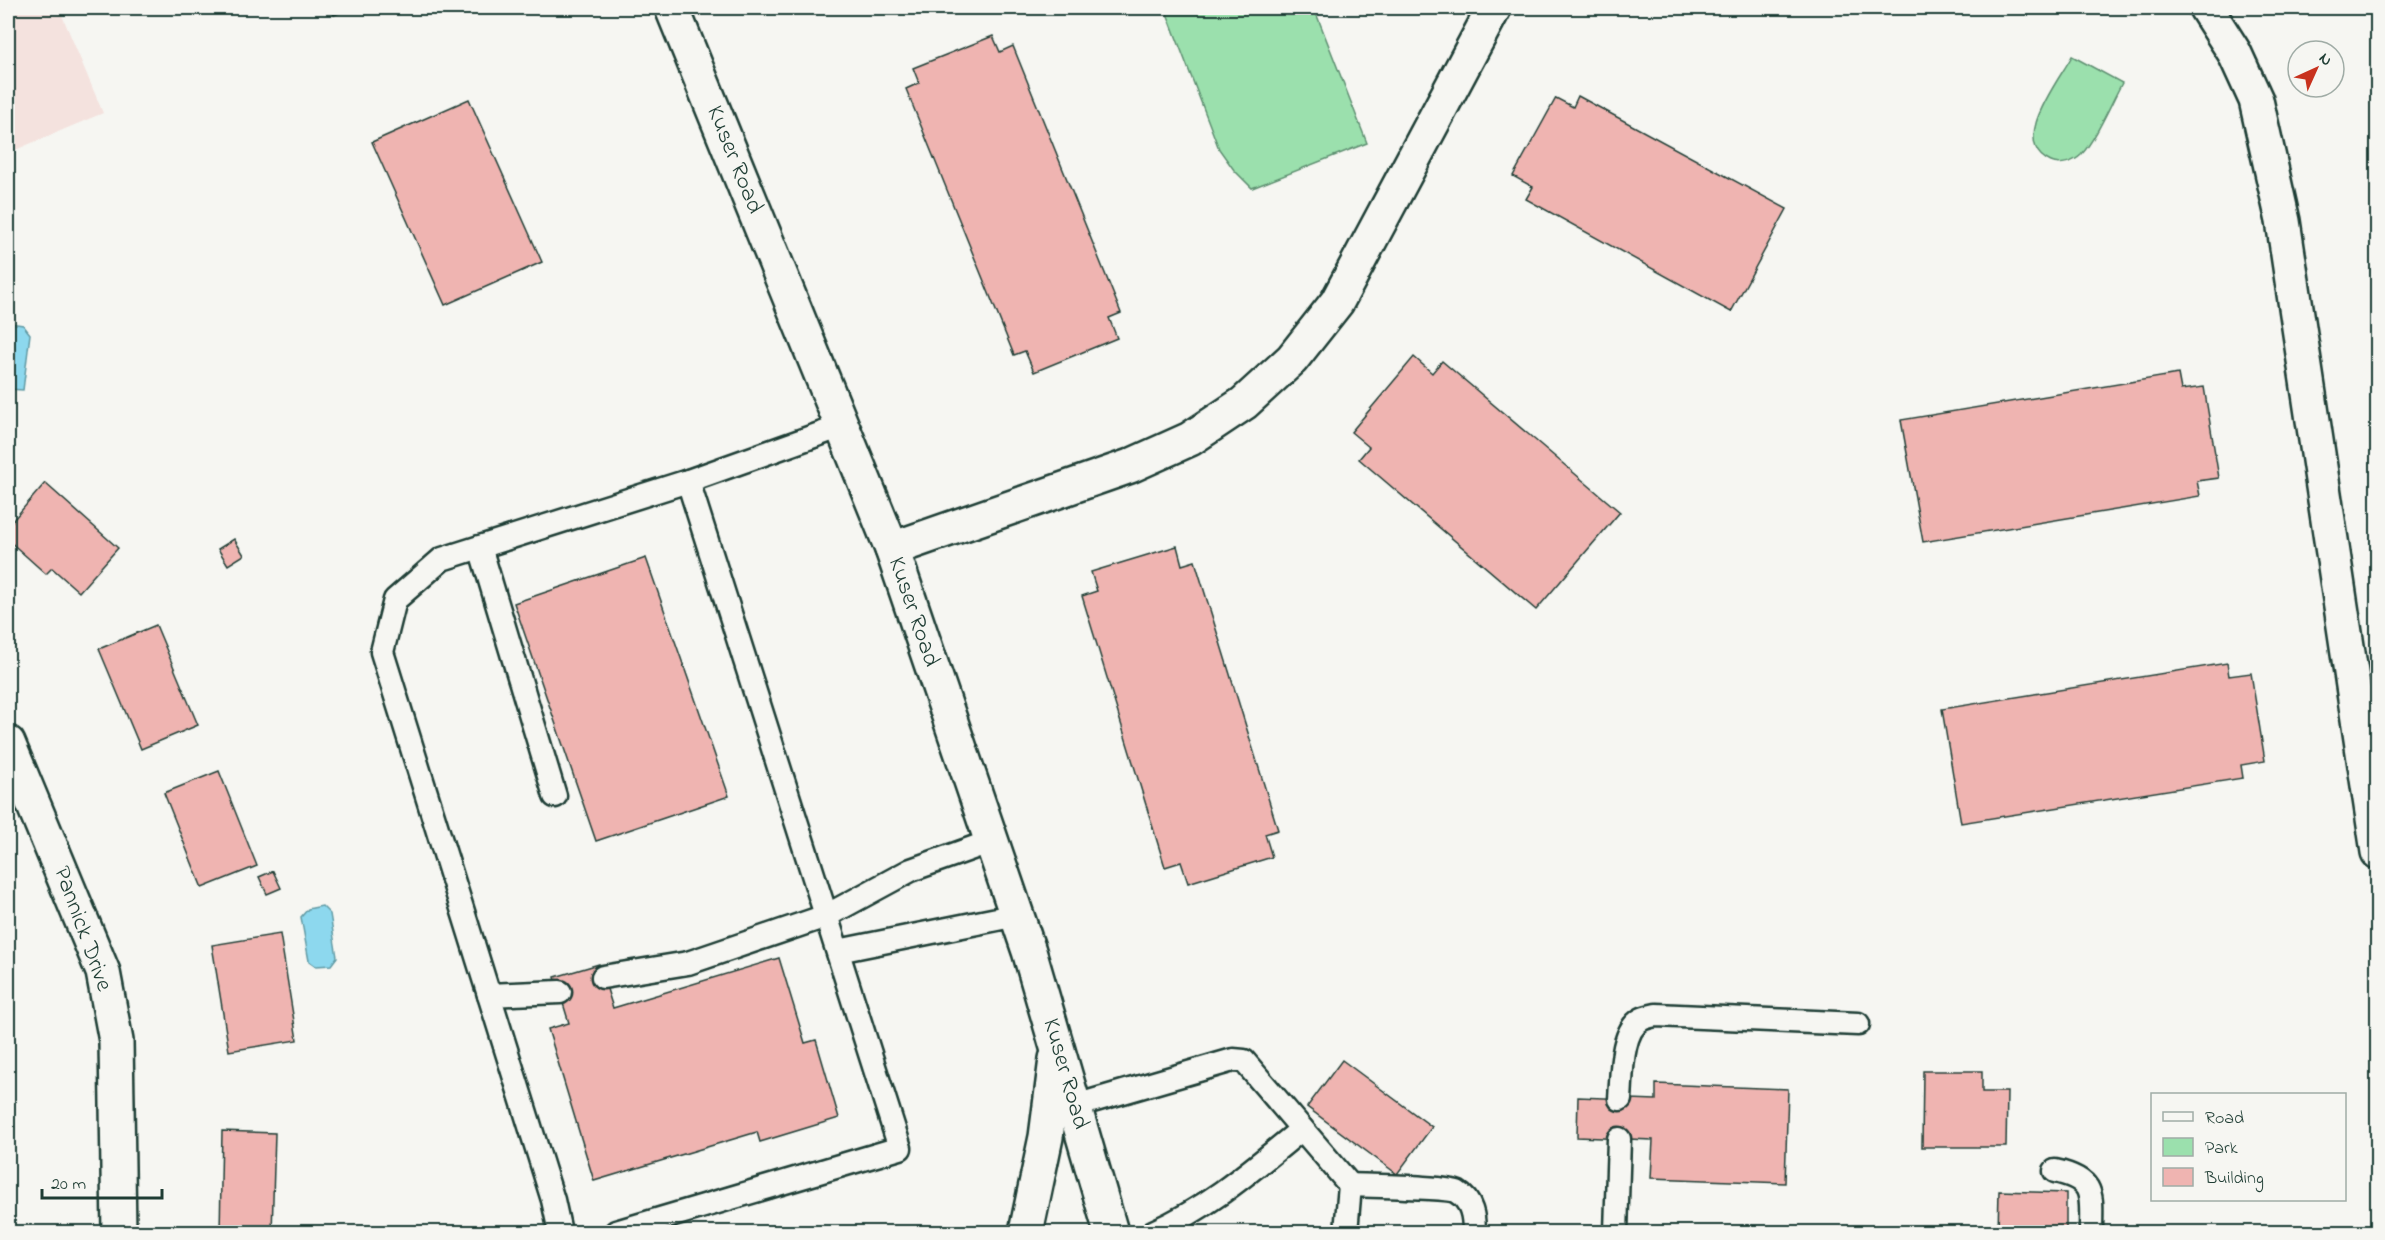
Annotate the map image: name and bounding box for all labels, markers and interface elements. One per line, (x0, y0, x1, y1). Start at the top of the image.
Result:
north arrow (2286, 39, 2346, 99)
text: N (2313, 47, 2338, 72)
street label: Kuser Road (696, 101, 772, 220)
street label: Kuser Road (878, 552, 948, 672)
street label: Pannick Drive (43, 862, 121, 997)
street label: Kuser Road (1032, 1014, 1098, 1134)
legend (2151, 1093, 2346, 1201)
text: Road (2205, 1106, 2244, 1132)
text: Park (2205, 1136, 2238, 1162)
scale bar (42, 1162, 162, 1200)
text: Building (2204, 1166, 2264, 1193)
text: 20 m (51, 1172, 86, 1198)

